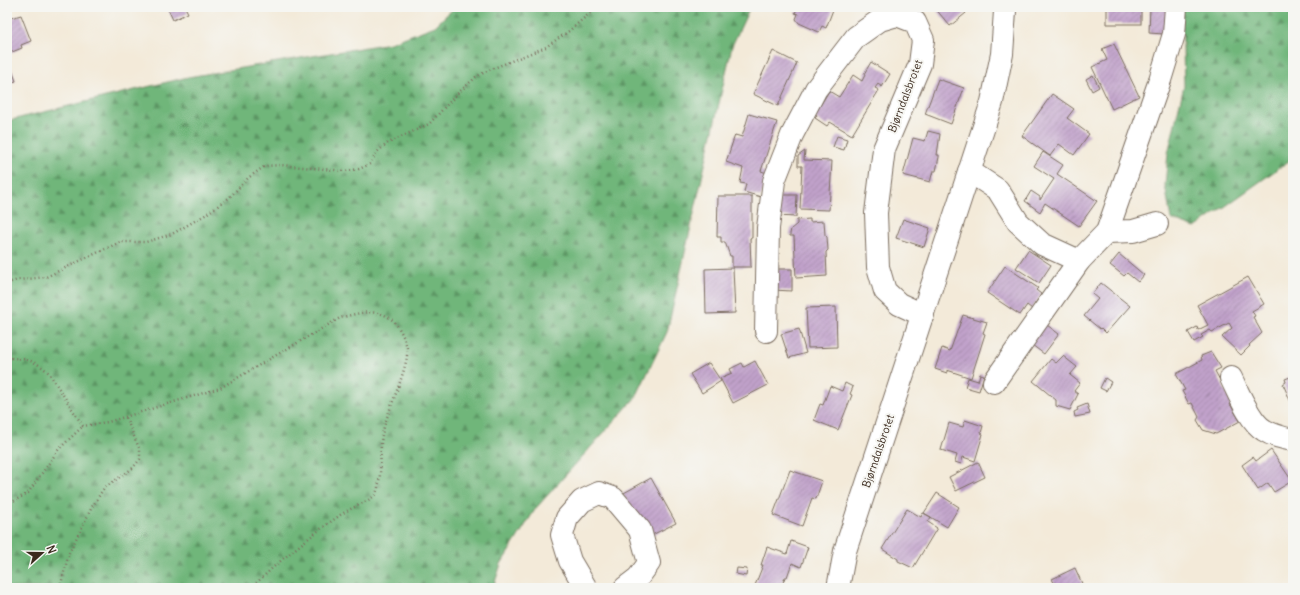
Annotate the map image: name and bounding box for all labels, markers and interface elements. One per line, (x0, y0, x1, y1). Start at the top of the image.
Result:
street label: Bjørndalsbrotet (885, 57, 925, 134)
street label: Bjørndalsbrotet (859, 412, 897, 490)
north arrow (22, 533, 62, 573)
text: N (43, 543, 59, 555)

